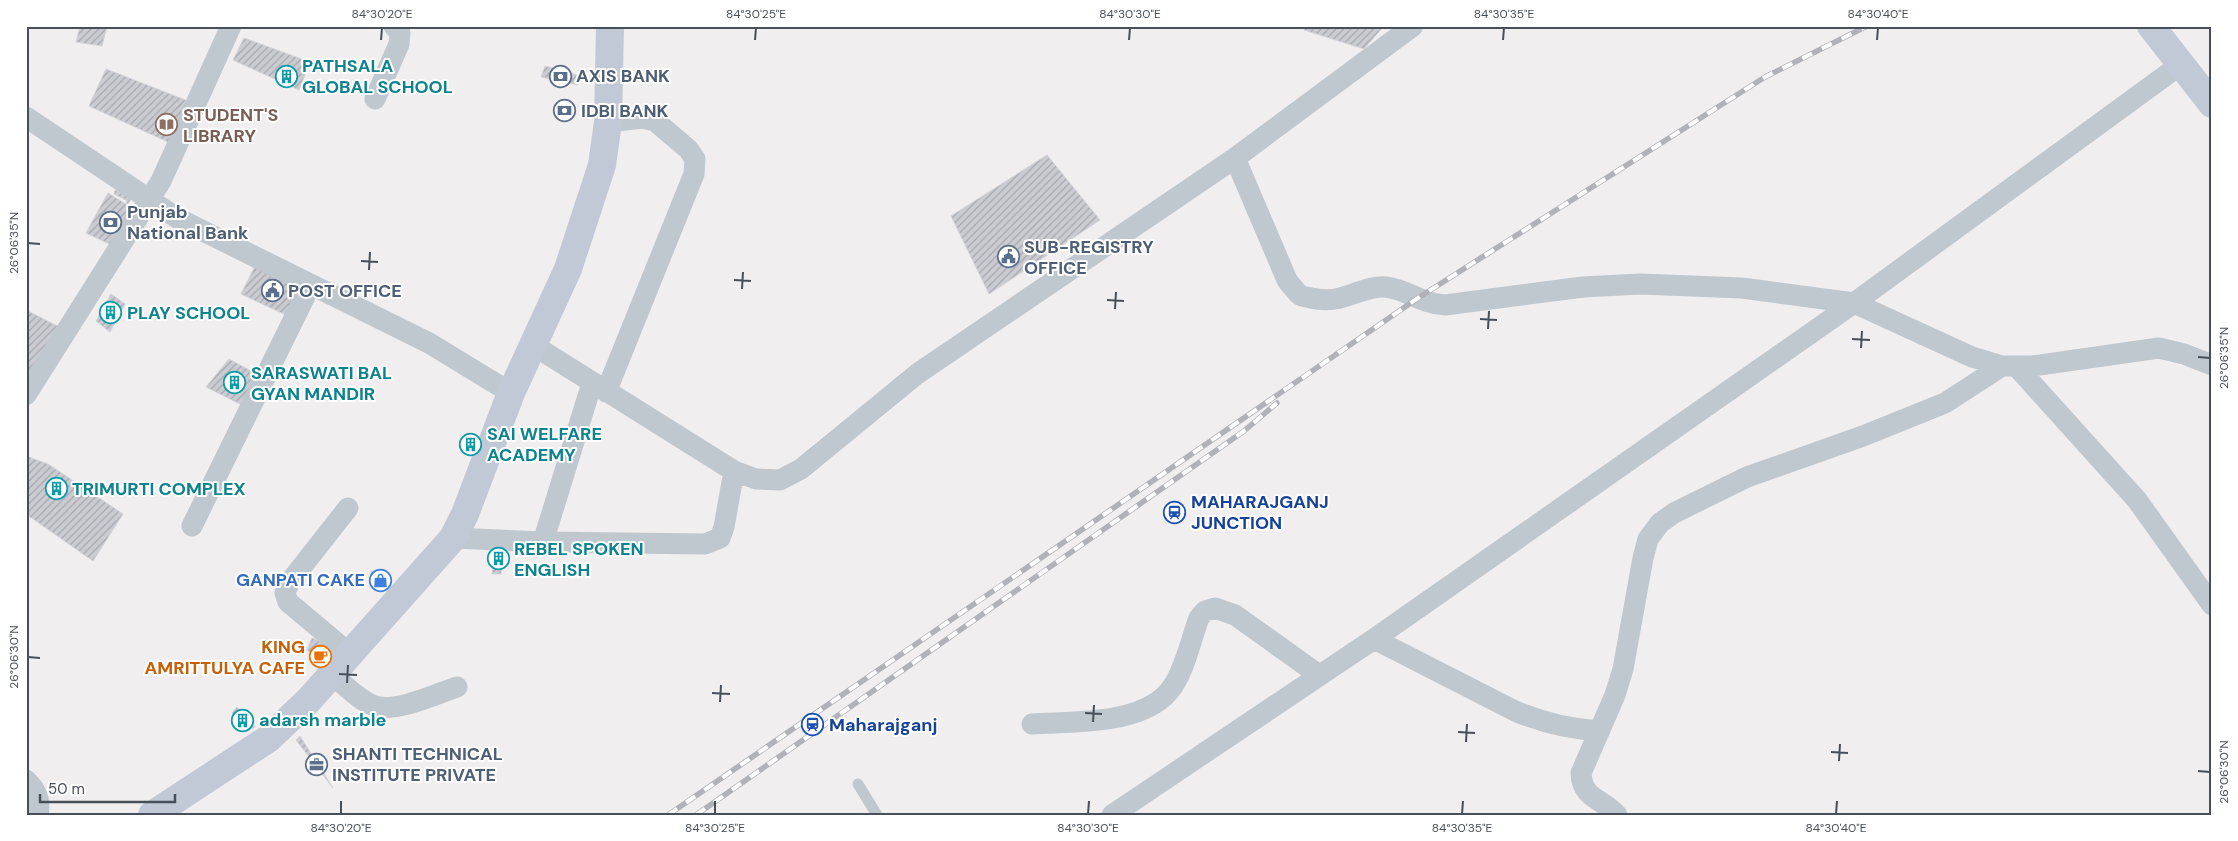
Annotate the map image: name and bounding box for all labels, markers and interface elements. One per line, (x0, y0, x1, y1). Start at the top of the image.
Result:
text: 84°30'20"E (351, 6, 413, 22)
text: 84°30'25"E (726, 6, 786, 22)
text: 84°30'30"E (1099, 6, 1161, 22)
text: 84°30'35"E (1474, 6, 1534, 22)
text: 84°30'40"E (1847, 6, 1909, 22)
place label: PATHSALA GLOBAL SCHOOL (302, 54, 453, 99)
building icon: PATHSALA GLOBAL SCHOOL (274, 64, 298, 88)
bank icon: AXIS BANK (548, 64, 572, 88)
place label: AXIS BANK (576, 64, 670, 88)
bank icon: IDBI BANK (553, 99, 577, 123)
place label: IDBI BANK (581, 99, 669, 123)
place label: STUDENT'S LIBRARY (183, 103, 278, 148)
library icon: STUDENT'S LIBRARY (155, 113, 179, 137)
place label: Punjab National Bank (127, 200, 249, 245)
bank icon: Punjab National Bank (99, 210, 123, 234)
text: 26°06'35"N (6, 212, 22, 274)
place label: SUB-REGISTRY OFFICE (1024, 235, 1154, 280)
public building icon: SUB-REGISTRY OFFICE (996, 245, 1020, 269)
public building icon: POST OFFICE (260, 279, 284, 303)
place label: POST OFFICE (288, 279, 402, 303)
building icon: PLAY SCHOOL (99, 301, 123, 325)
place label: PLAY SCHOOL (127, 301, 250, 325)
text: 26°06'35"N (2216, 327, 2232, 389)
place label: SARASWATI BAL GYAN MANDIR (251, 361, 392, 406)
building icon: SARASWATI BAL GYAN MANDIR (223, 371, 247, 395)
place label: SAI WELFARE ACADEMY (487, 422, 602, 467)
building icon: SAI WELFARE ACADEMY (459, 432, 483, 456)
building icon: TRIMURTI COMPLEX (44, 477, 68, 501)
place label: TRIMURTI COMPLEX (72, 477, 246, 501)
place label: MAHARAJGANJ JUNCTION (1191, 490, 1329, 535)
station icon: MAHARAJGANJ JUNCTION (1163, 500, 1187, 524)
place label: REBEL SPOKEN ENGLISH (514, 537, 644, 582)
building icon: REBEL SPOKEN ENGLISH (486, 547, 510, 571)
place label: GANPATI CAKE (236, 568, 365, 592)
shop icon: GANPATI CAKE (369, 568, 393, 592)
text: 26°06'30"N (6, 625, 22, 689)
place label: KING AMRITTULYA CAFE (145, 635, 305, 680)
cafe icon: KING AMRITTULYA CAFE (309, 645, 333, 669)
building icon: adarsh marble (231, 708, 255, 732)
place label: adarsh marble (259, 708, 387, 732)
station icon: Maharajganj (801, 713, 825, 737)
place label: Maharajganj (829, 713, 937, 737)
text: 26°06'30"N (2216, 740, 2232, 804)
place label: SHANTI TECHNICAL INSTITUTE PRIVATE (332, 742, 503, 787)
office icon: SHANTI TECHNICAL INSTITUTE PRIVATE (304, 752, 328, 776)
scale bar (40, 771, 175, 803)
text: 50 m (48, 779, 85, 799)
text: 84°30'20"E (310, 820, 372, 836)
text: 84°30'25"E (685, 820, 745, 836)
text: 84°30'30"E (1057, 820, 1119, 836)
text: 84°30'35"E (1432, 820, 1492, 836)
text: 84°30'40"E (1805, 820, 1867, 836)

